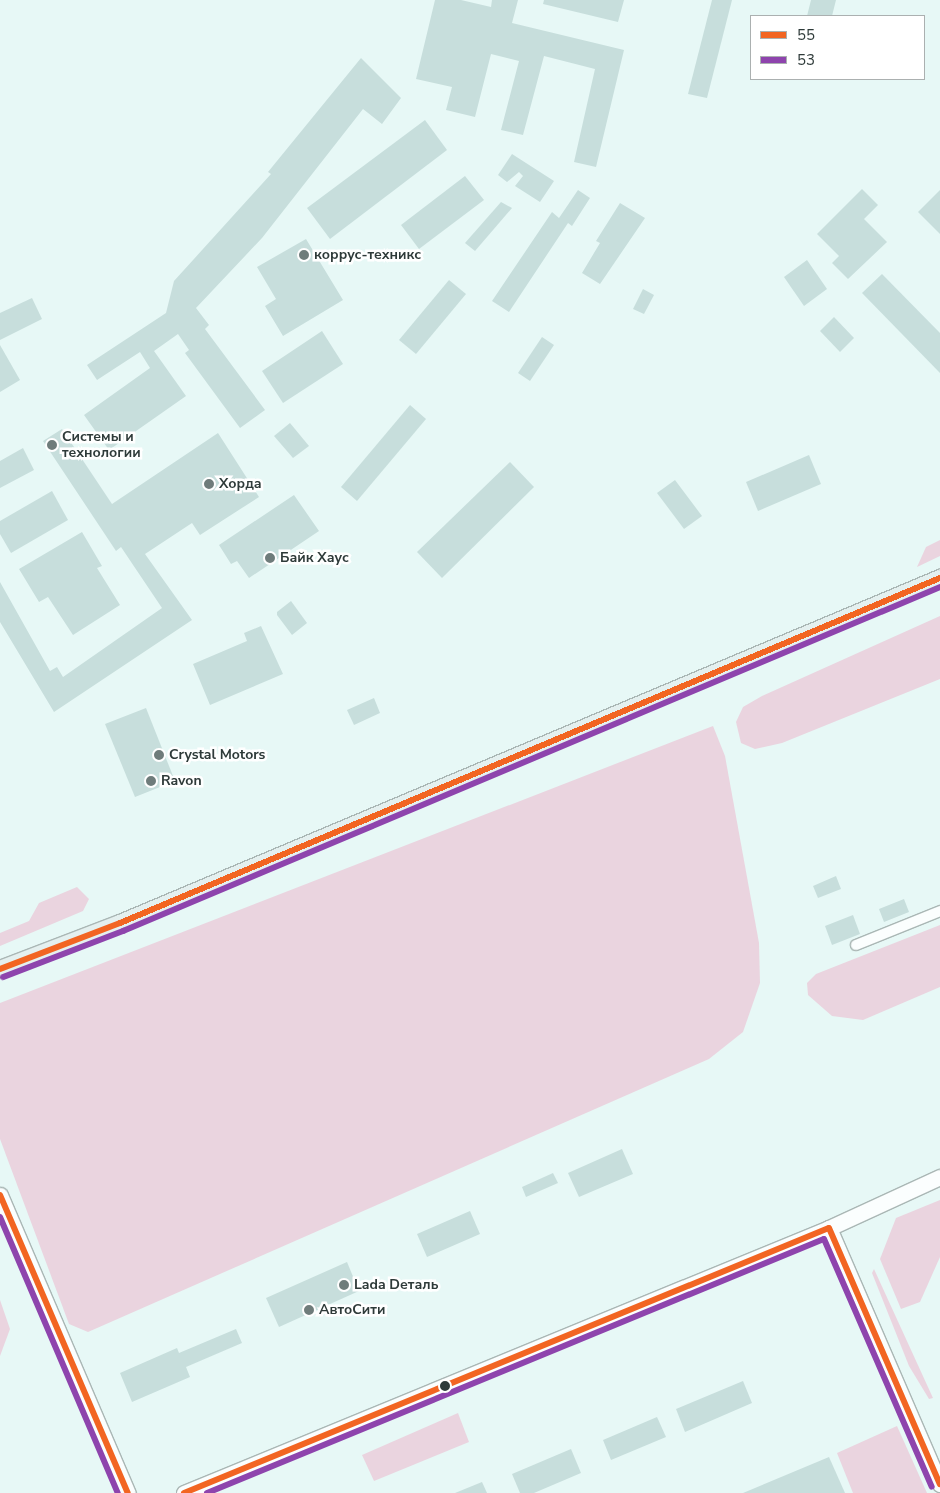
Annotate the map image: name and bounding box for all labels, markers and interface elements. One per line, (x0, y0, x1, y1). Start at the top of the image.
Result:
legend (750, 15, 925, 80)
text: 55 (797, 25, 815, 45)
text: 53 (797, 50, 815, 70)
place label: коррус-техникс (314, 247, 421, 263)
marker: коррус-техникс (298, 249, 310, 261)
place label: Системы и технологии (62, 429, 141, 462)
marker: Системы и технологии (46, 439, 58, 451)
place label: Хорда (219, 476, 262, 492)
marker: Хорда (203, 478, 215, 490)
place label: Байк Хаус (280, 550, 349, 566)
marker: Байк Хаус (264, 552, 276, 564)
place label: Crystal Motors (169, 747, 265, 763)
marker: Crystal Motors (153, 749, 165, 761)
place label: Ravon (161, 773, 202, 789)
marker: Ravon (145, 775, 157, 787)
place label: Lada Dеталь (354, 1277, 438, 1293)
marker: Lada Dеталь (338, 1279, 350, 1291)
place label: АвтоСити (319, 1302, 385, 1318)
marker: АвтоСити (303, 1304, 315, 1316)
unlabelled marker (440, 1381, 450, 1391)

